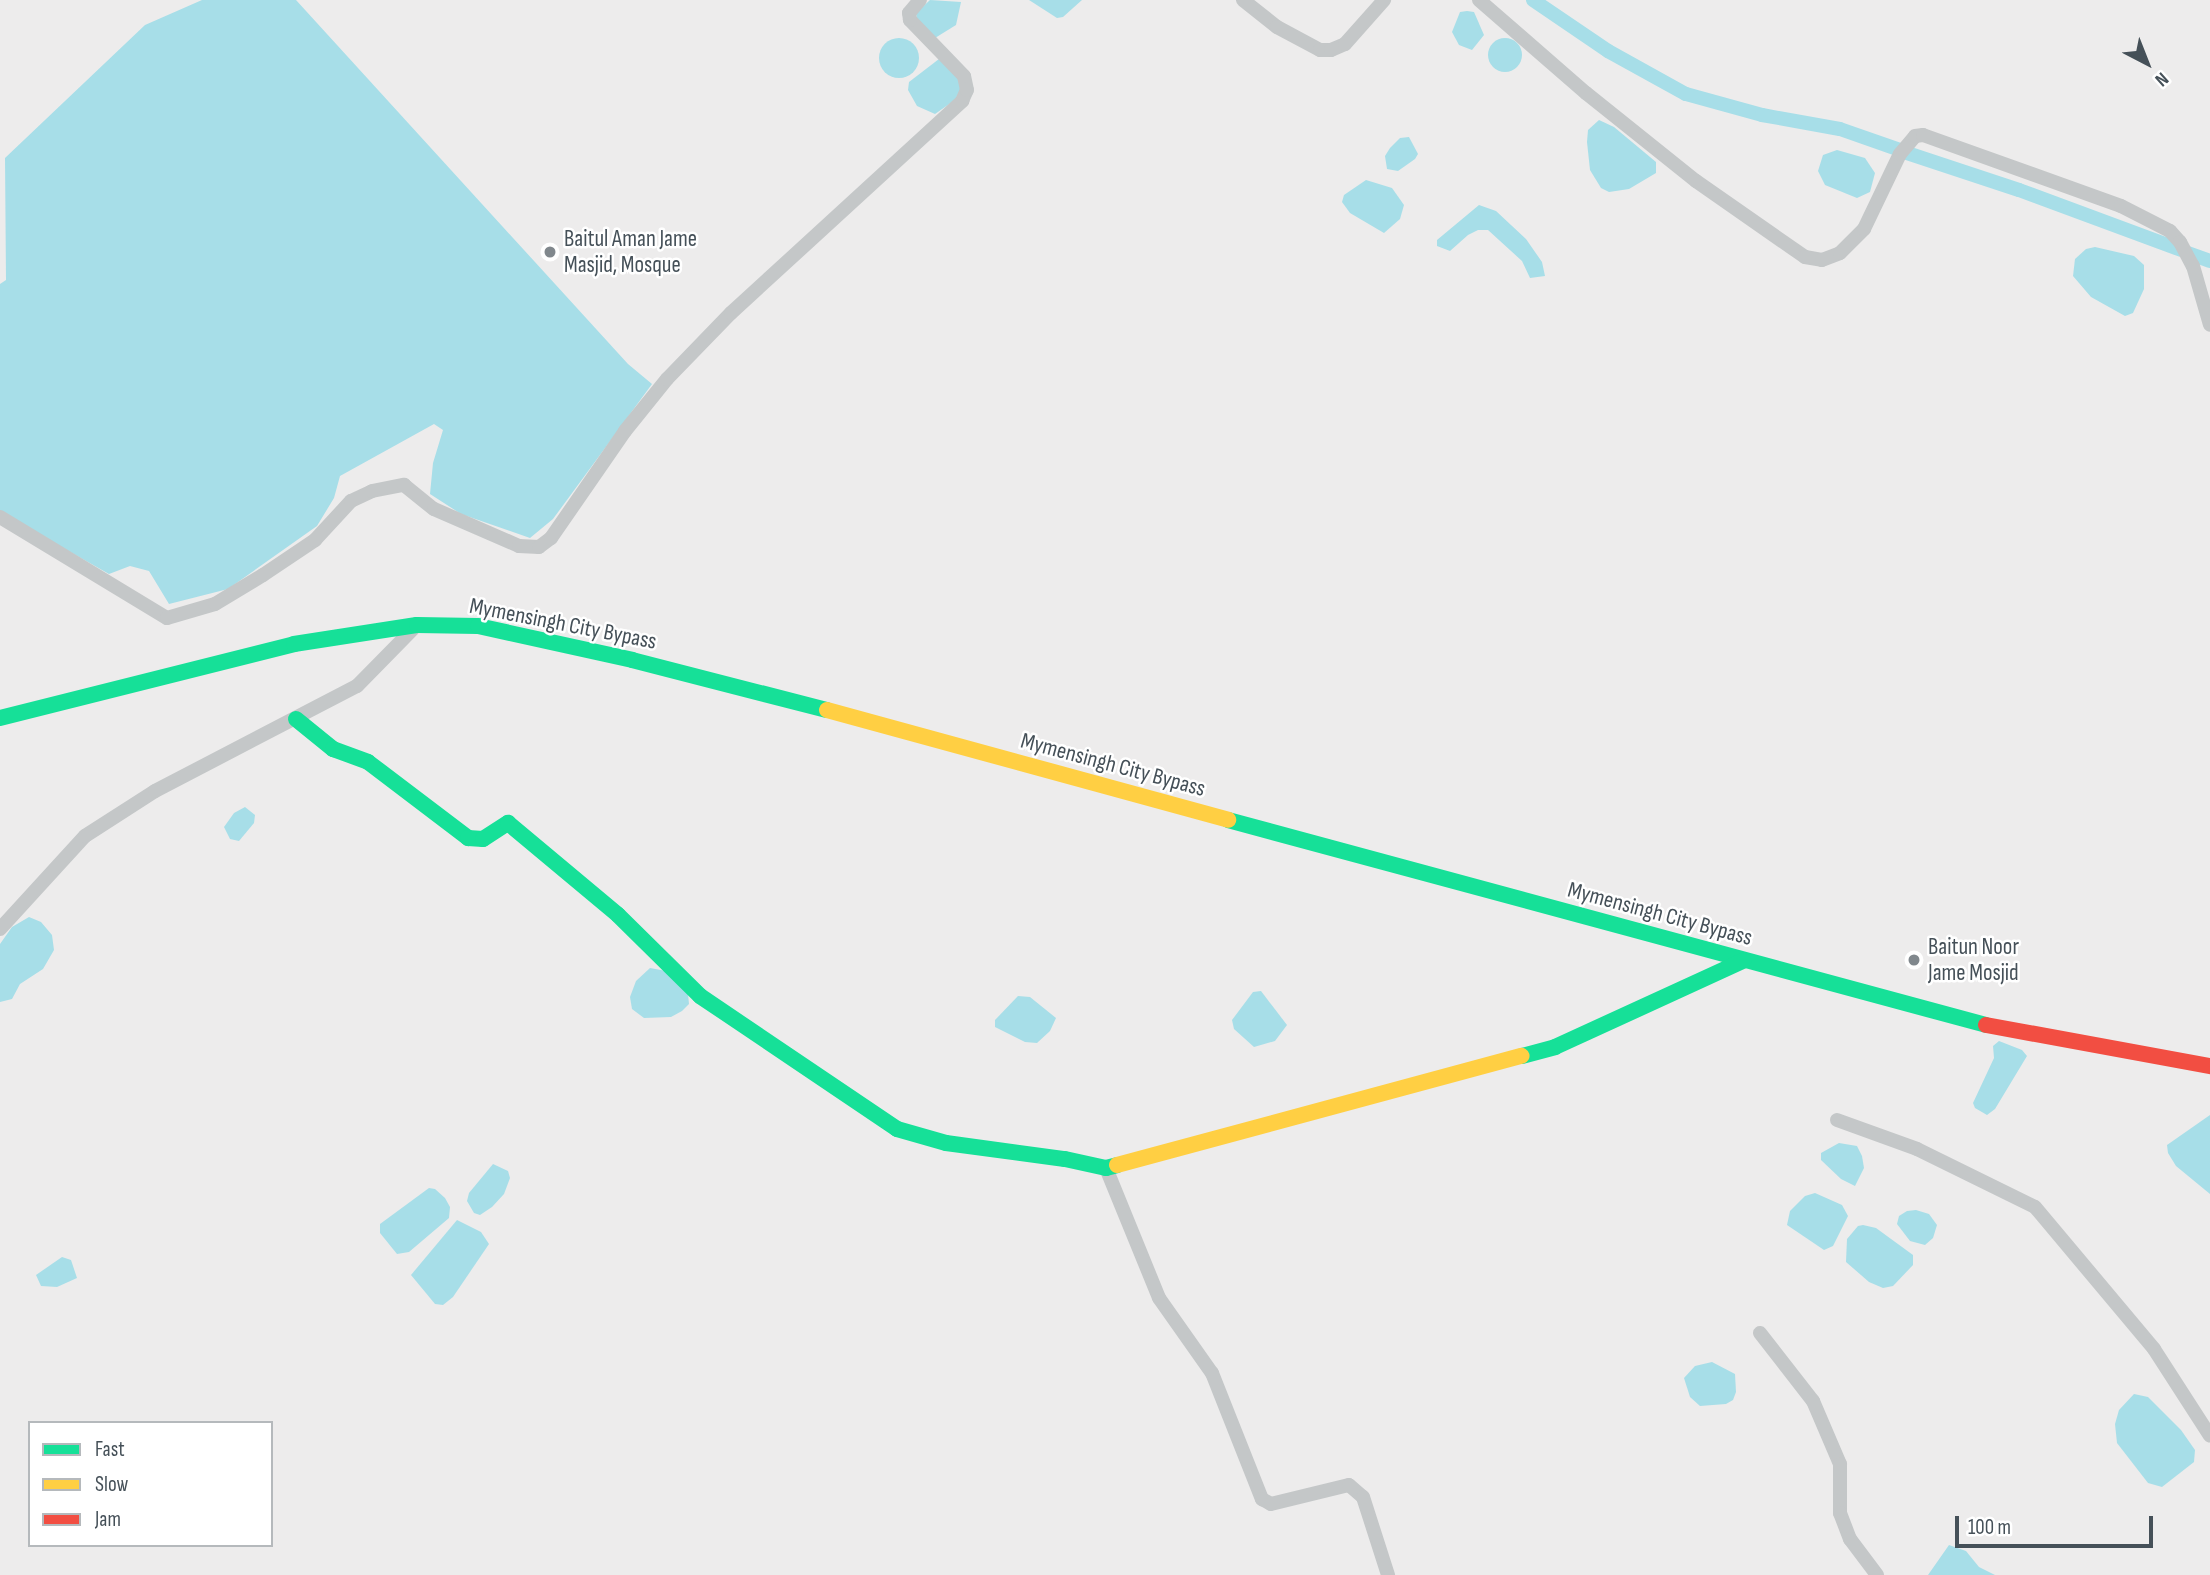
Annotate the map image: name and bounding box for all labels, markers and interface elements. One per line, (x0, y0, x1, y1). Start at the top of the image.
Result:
north arrow (2112, 28, 2182, 98)
text: N (2150, 67, 2173, 91)
place label: Baitul Aman Jame Masjid, Mosque (564, 225, 697, 279)
marker: Baitul Aman Jame Masjid, Mosque (542, 244, 558, 260)
street label: Mymensingh City Bypass (467, 592, 659, 656)
street label: Mymensingh City Bypass (1018, 727, 1208, 803)
street label: Mymensingh City Bypass (1565, 876, 1755, 952)
place label: Baitun Noor Jame Mosjid (1928, 933, 2019, 987)
marker: Baitun Noor Jame Mosjid (1906, 952, 1922, 968)
legend (28, 1421, 273, 1547)
text: Fast (95, 1437, 125, 1462)
text: Slow (95, 1472, 128, 1497)
scale bar (1958, 1502, 2156, 1546)
text: Jam (95, 1507, 121, 1532)
text: 100 m (1968, 1515, 2011, 1540)

